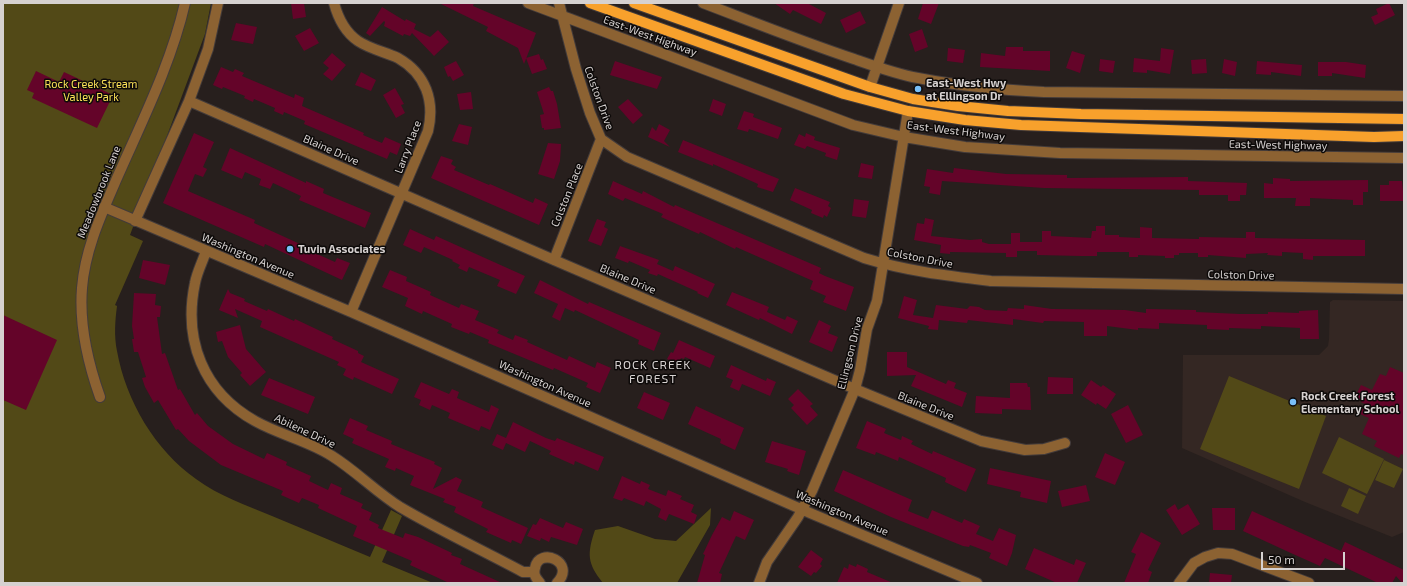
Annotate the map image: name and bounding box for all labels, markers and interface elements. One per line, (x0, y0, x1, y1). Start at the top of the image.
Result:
street label: East-West Highway (601, 13, 699, 59)
street label: Colston Drive (581, 64, 617, 132)
place label: East-West Hwy at Ellingson Dr (926, 76, 1006, 102)
park label: Rock Creek Stream Valley Park (45, 77, 137, 103)
marker: East-West Hwy at Ellingson Dr (913, 84, 923, 94)
street label: East-West Highway (906, 118, 1006, 144)
street label: Larry Place (392, 119, 424, 175)
street label: Blaine Drive (301, 132, 361, 168)
street label: East-West Highway (1229, 138, 1327, 152)
street label: Meadowbrook Lane (74, 144, 124, 240)
street label: Colston Place (548, 161, 586, 229)
street label: Washington Avenue (200, 230, 296, 282)
place label: Tuvin Associates (298, 242, 385, 256)
marker: Tuvin Associates (285, 244, 295, 254)
street label: Colston Drive (886, 245, 954, 271)
street label: Blaine Drive (598, 261, 658, 297)
street label: Colston Drive (1208, 268, 1274, 282)
street label: Ellingson Drive (835, 315, 865, 391)
street label: Washington Avenue (497, 358, 593, 410)
district label: ROCK CREEK FOREST (615, 358, 691, 386)
street label: Blaine Drive (896, 389, 956, 423)
place label: Rock Creek Forest Elementary School (1301, 389, 1399, 415)
marker: Rock Creek Forest Elementary School (1288, 397, 1298, 407)
street label: Abilene Drive (272, 411, 338, 451)
street label: Washington Avenue (794, 487, 890, 539)
scale bar (1263, 544, 1347, 570)
text: 50 m (1268, 552, 1295, 566)

